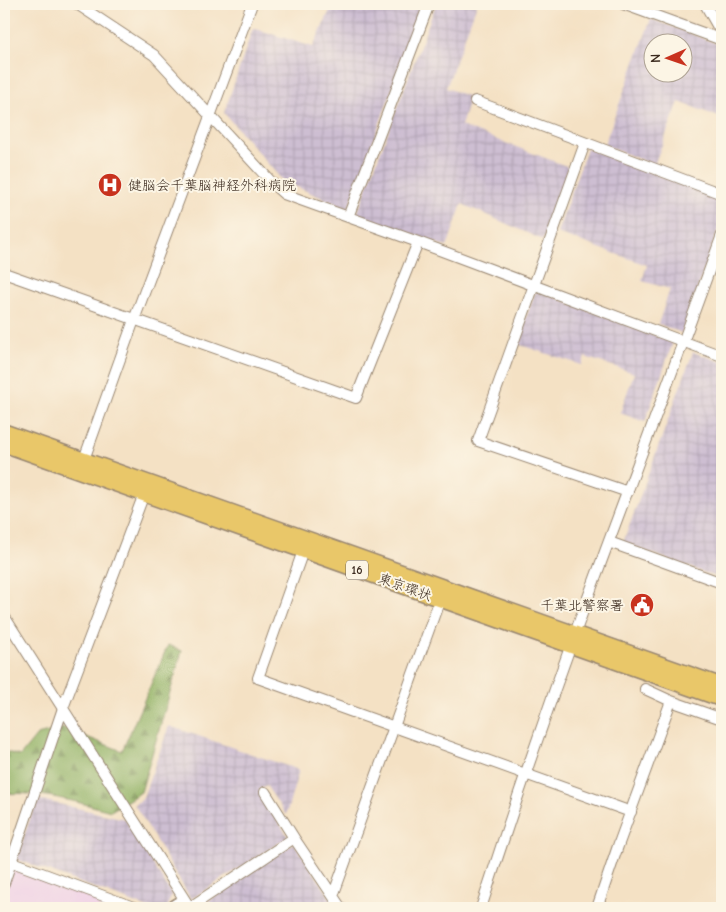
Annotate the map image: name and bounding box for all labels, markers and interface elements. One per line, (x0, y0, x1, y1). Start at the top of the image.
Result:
north arrow (644, 32, 694, 82)
text: N (647, 54, 664, 63)
hospital icon: 健脳会千葉脳神経外科病院 (97, 172, 123, 198)
place label: 健脳会千葉脳神経外科病院 (128, 177, 296, 194)
road number: 16 (346, 560, 368, 580)
street label: 東京環状 (376, 569, 434, 605)
public building icon: 千葉北警察署 (629, 592, 655, 618)
place label: 千葉北警察署 (540, 597, 624, 614)

